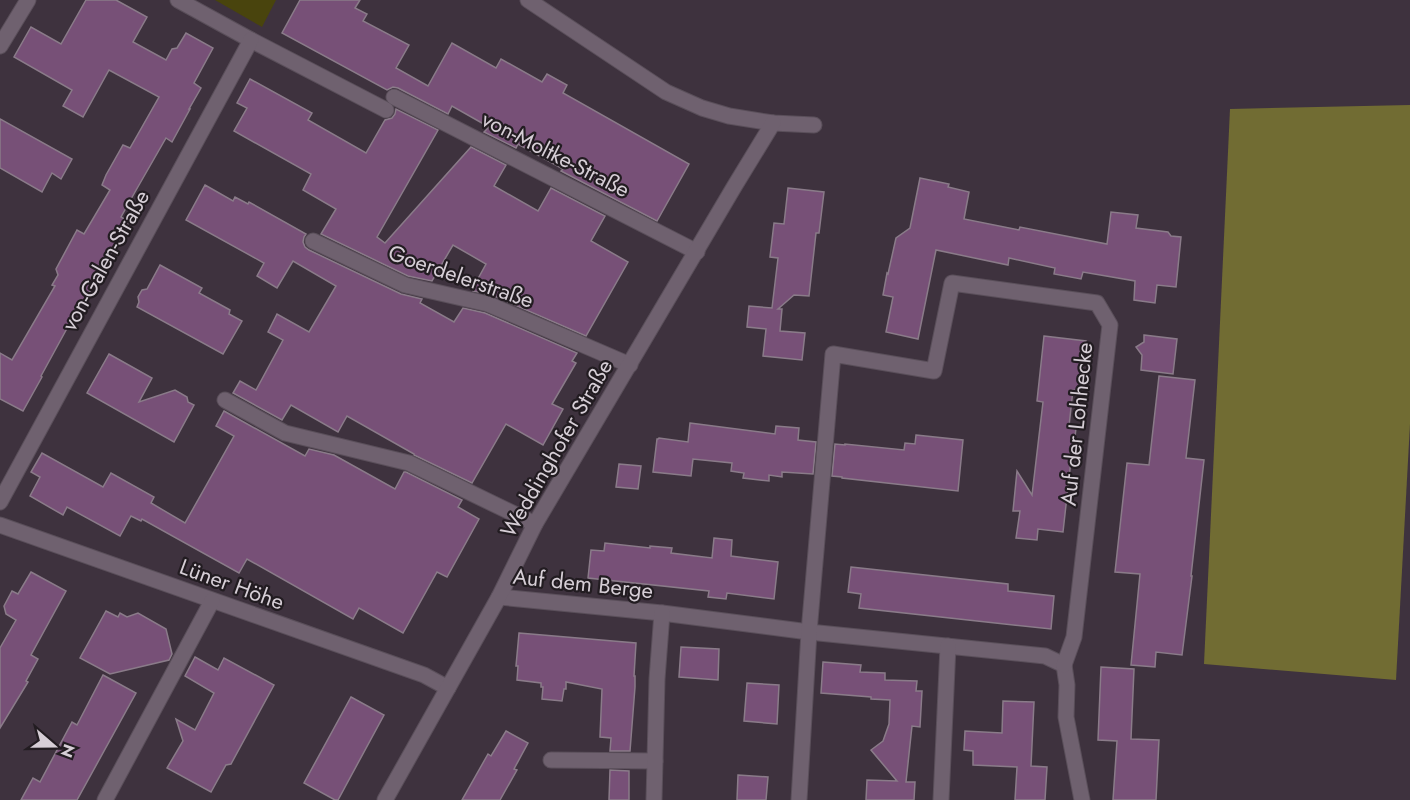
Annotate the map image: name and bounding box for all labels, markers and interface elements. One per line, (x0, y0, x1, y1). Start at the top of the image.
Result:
street label: von-Moltke-Straße (476, 103, 636, 205)
street label: von-Galen-Straße (53, 184, 157, 336)
street label: Goerdelerstraße (384, 236, 538, 316)
street label: Auf der Lohhecke (1052, 341, 1100, 507)
street label: Weddinghofer Straße (492, 353, 620, 543)
street label: Lüner Höhe (175, 550, 289, 618)
street label: Auf dem Berge (511, 560, 655, 606)
north arrow (24, 716, 84, 776)
text: N (55, 741, 81, 761)

